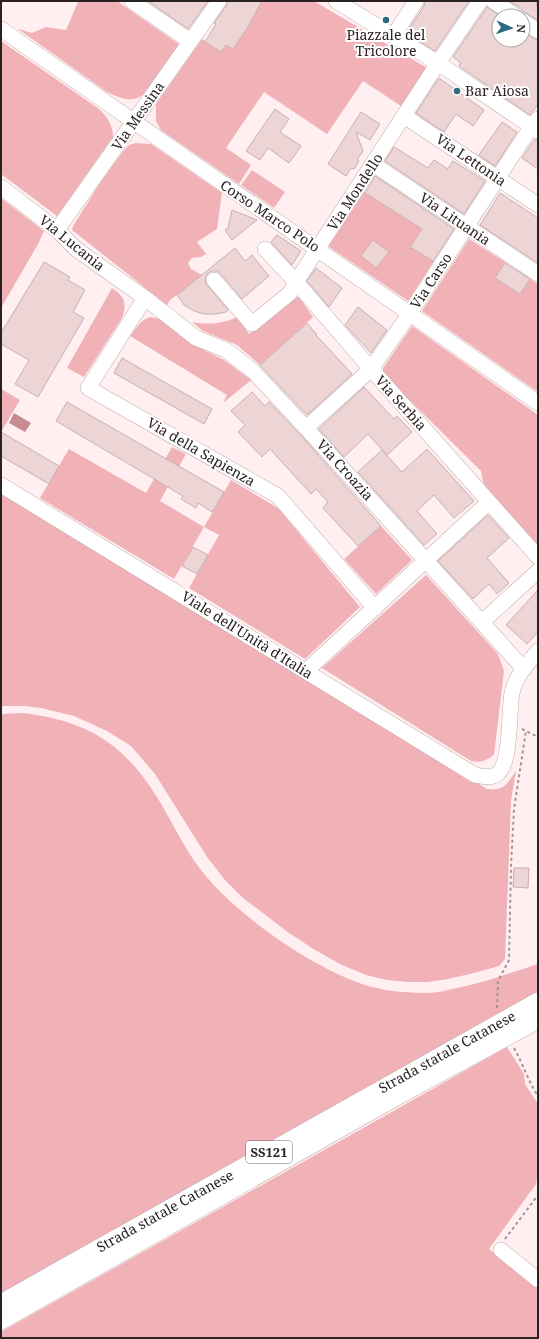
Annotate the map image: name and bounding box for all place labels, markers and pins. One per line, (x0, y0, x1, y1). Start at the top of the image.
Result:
marker: Piazzale del Tricolore (381, 15, 391, 25)
place label: Piazzale del Tricolore (347, 25, 426, 60)
place label: Bar Aiosa (465, 81, 529, 100)
marker: Bar Aiosa (452, 86, 462, 96)

